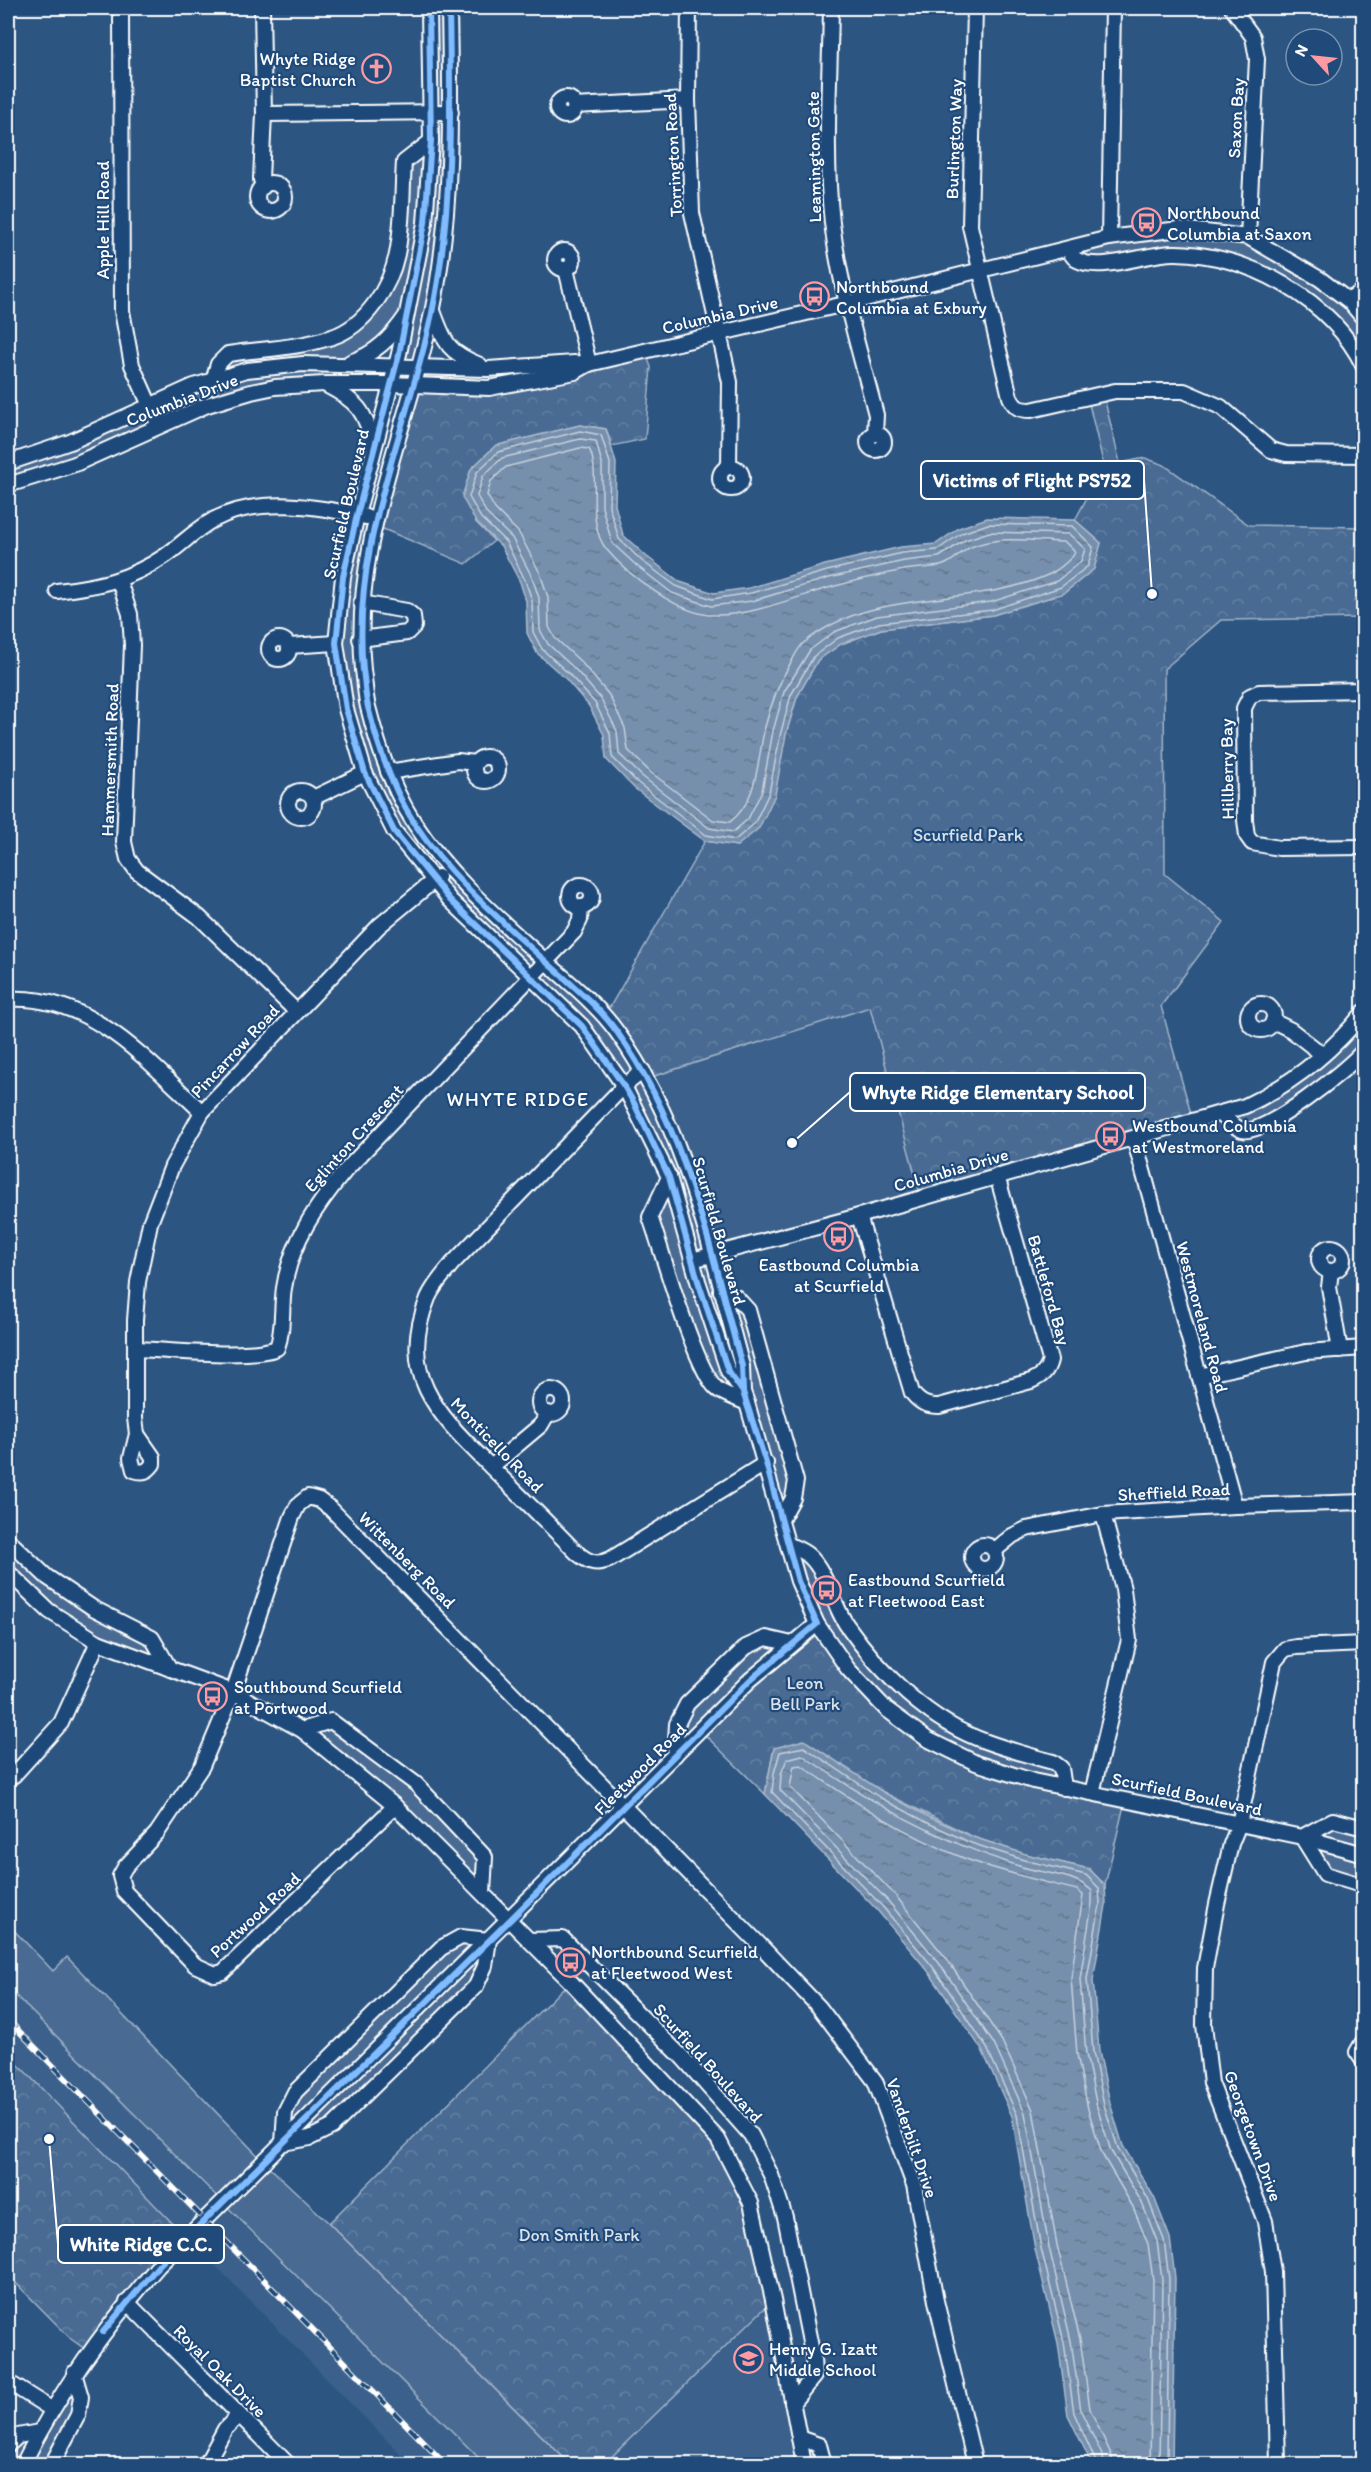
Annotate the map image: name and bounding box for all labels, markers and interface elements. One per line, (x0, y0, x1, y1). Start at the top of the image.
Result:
north arrow (1284, 27, 1344, 87)
text: N (1290, 41, 1312, 60)
place label: Whyte Ridge Baptist Church (240, 48, 356, 91)
church icon: Whyte Ridge Baptist Church (361, 53, 393, 85)
street label: Saxon Bay (1223, 77, 1249, 159)
street label: Burlington Way (941, 78, 967, 200)
street label: Leamington Gate (802, 91, 826, 223)
street label: Torrington Road (659, 92, 687, 218)
street label: Apple Hill Road (92, 161, 114, 279)
place label: Northbound Columbia at Saxon (1167, 202, 1312, 245)
bus stop icon: Northbound Columbia at Saxon (1130, 207, 1162, 239)
place label: Northbound Columbia at Exbury (836, 276, 987, 319)
bus stop icon: Northbound Columbia at Exbury (799, 281, 831, 313)
street label: Columbia Drive (660, 291, 780, 339)
street label: Columbia Drive (123, 369, 241, 431)
street label: Scurfield Boulevard (318, 427, 374, 581)
callout: Victims of Flight PS752 (921, 461, 1144, 499)
text: Victims of Flight PS752 (933, 468, 1132, 493)
street label: Hammersmith Road (96, 683, 124, 837)
street label: Hillberry Bay (1215, 718, 1239, 820)
park label: Scurfield Park (913, 824, 1024, 846)
street label: Pincarrow Road (186, 999, 284, 1103)
callout: Whyte Ridge Elementary School (850, 1073, 1145, 1111)
street label: Eglinton Crescent (300, 1079, 408, 1197)
text: Whyte Ridge Elementary School (862, 1080, 1134, 1105)
district label: WHYTE RIDGE (446, 1087, 590, 1111)
place label: Westbound Columbia at Westmoreland (1132, 1115, 1297, 1158)
bus stop icon: Westbound Columbia at Westmoreland (1095, 1120, 1127, 1152)
street label: Columbia Drive (891, 1143, 1011, 1197)
street label: Scurfield Boulevard (687, 1154, 751, 1308)
bus stop icon: Eastbound Columbia at Scurfield (823, 1220, 855, 1252)
street label: Battleford Bay (1023, 1232, 1075, 1348)
street label: Westmoreland Road (1171, 1239, 1233, 1395)
place label: Eastbound Columbia at Scurfield (759, 1254, 920, 1297)
street label: Monticello Road (446, 1393, 548, 1498)
street label: Sheffield Road (1117, 1478, 1231, 1506)
street label: Wittenberg Road (354, 1507, 460, 1613)
place label: Eastbound Scurfield at Fleetwood East (848, 1569, 1005, 1612)
bus stop icon: Eastbound Scurfield at Fleetwood East (811, 1574, 843, 1606)
park label: Leon Bell Park (770, 1672, 841, 1715)
place label: Southbound Scurfield at Portwood (234, 1676, 402, 1719)
bus stop icon: Southbound Scurfield at Portwood (197, 1681, 229, 1713)
street label: Fleetwood Road (589, 1718, 691, 1820)
street label: Scurfield Boulevard (1110, 1767, 1265, 1821)
street label: Portwood Road (205, 1867, 305, 1963)
place label: Northbound Scurfield at Fleetwood West (591, 1941, 758, 1984)
bus stop icon: Northbound Scurfield at Fleetwood West (554, 1946, 586, 1978)
street label: Scurfield Boulevard (649, 1999, 768, 2128)
street label: Georgetown Drive (1219, 2068, 1287, 2204)
street label: Vanderbilt Drive (881, 2075, 943, 2201)
park label: Don Smith Park (518, 2224, 640, 2246)
callout: White Ridge C.C. (58, 2225, 224, 2263)
text: White Ridge C.C. (70, 2232, 212, 2257)
street label: Royal Oak Drive (169, 2320, 271, 2422)
place label: Henry G. Izatt Middle School (769, 2338, 878, 2381)
school or university icon: Henry G. Izatt Middle School (732, 2343, 764, 2375)

